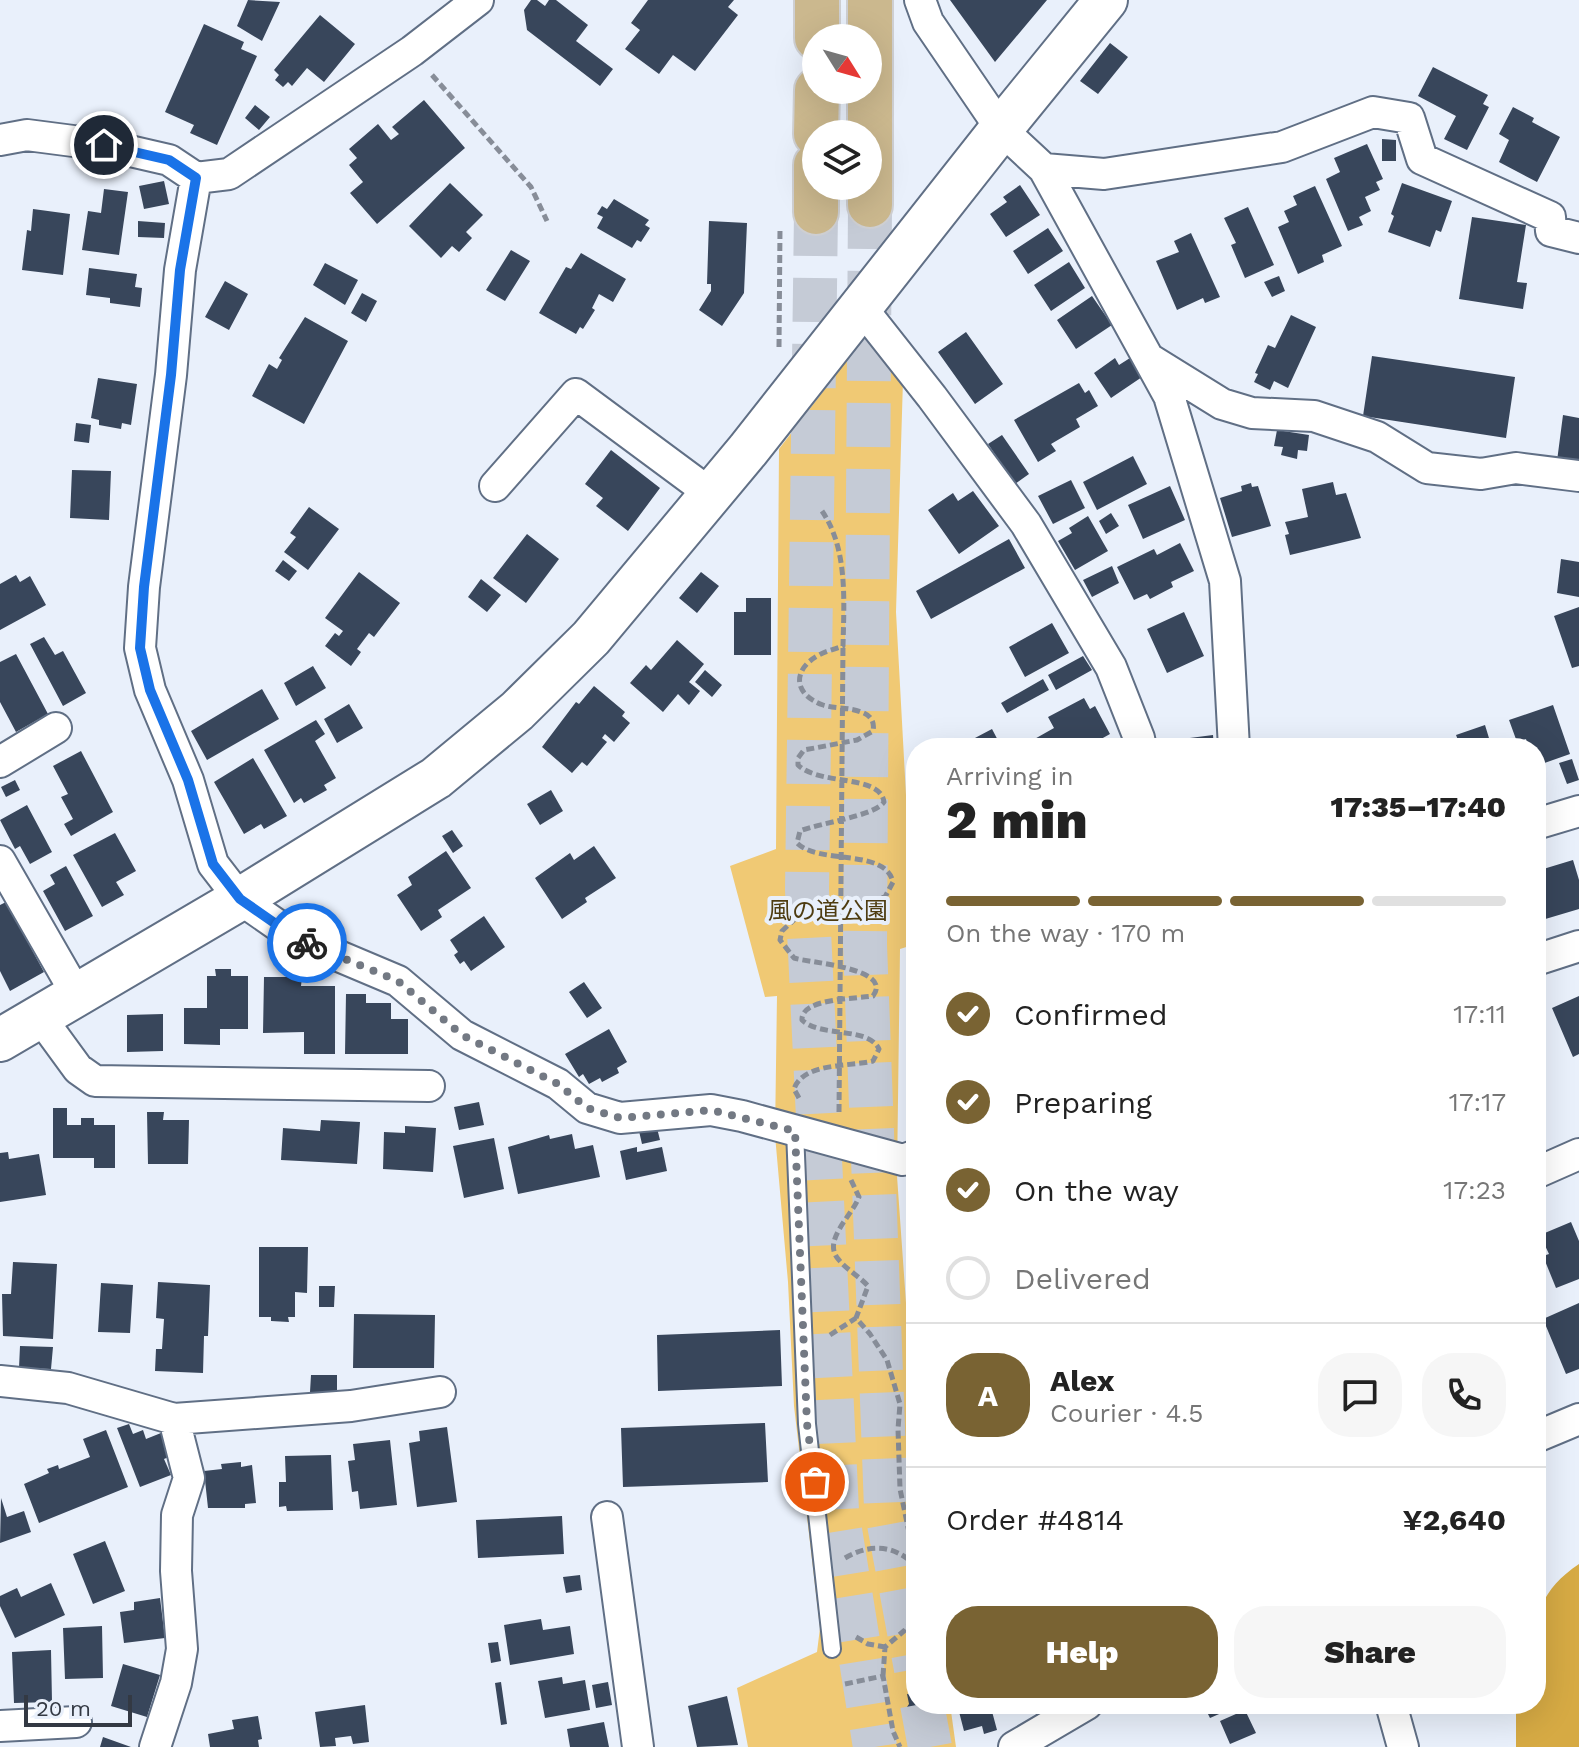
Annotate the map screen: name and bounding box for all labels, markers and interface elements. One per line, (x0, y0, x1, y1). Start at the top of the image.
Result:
north arrow (802, 24, 882, 104)
map controls (802, 24, 882, 200)
pin (70, 111, 138, 179)
button: layers (802, 120, 882, 200)
icon: home (82, 123, 126, 167)
text: Arriving in (946, 761, 1074, 791)
text: 17:35–17:40 (1330, 789, 1506, 824)
text: 2 min (946, 790, 1088, 851)
park label: 風の道公園 (768, 897, 888, 925)
courier (267, 903, 347, 983)
text: On the way · 170 m (946, 918, 1185, 948)
icon: bike (285, 921, 329, 965)
icon: check (946, 992, 990, 1036)
text: Confirmed (1014, 997, 1168, 1032)
text: 17:11 (1453, 999, 1506, 1029)
icon: check (946, 1080, 990, 1124)
text: Preparing (1014, 1085, 1152, 1120)
text: 17:17 (1449, 1087, 1506, 1117)
icon: check (946, 1168, 990, 1212)
text: On the way (1014, 1173, 1179, 1208)
text: 17:23 (1443, 1175, 1506, 1205)
text: Delivered (1014, 1261, 1151, 1296)
button: chat (1318, 1353, 1402, 1437)
button: phone (1422, 1353, 1506, 1437)
text: Alex (1050, 1363, 1114, 1398)
text: A (978, 1378, 998, 1413)
text: Courier · 4.5 (1050, 1398, 1203, 1428)
pin (781, 1448, 849, 1516)
icon: bag (793, 1460, 837, 1504)
text: Order #4814 (946, 1502, 1124, 1537)
text: ¥2,640 (1402, 1502, 1506, 1537)
button: Help (946, 1606, 1218, 1698)
button: Share (1234, 1606, 1506, 1698)
scale bar (24, 1691, 132, 1727)
text: 20 m (36, 1696, 91, 1721)

